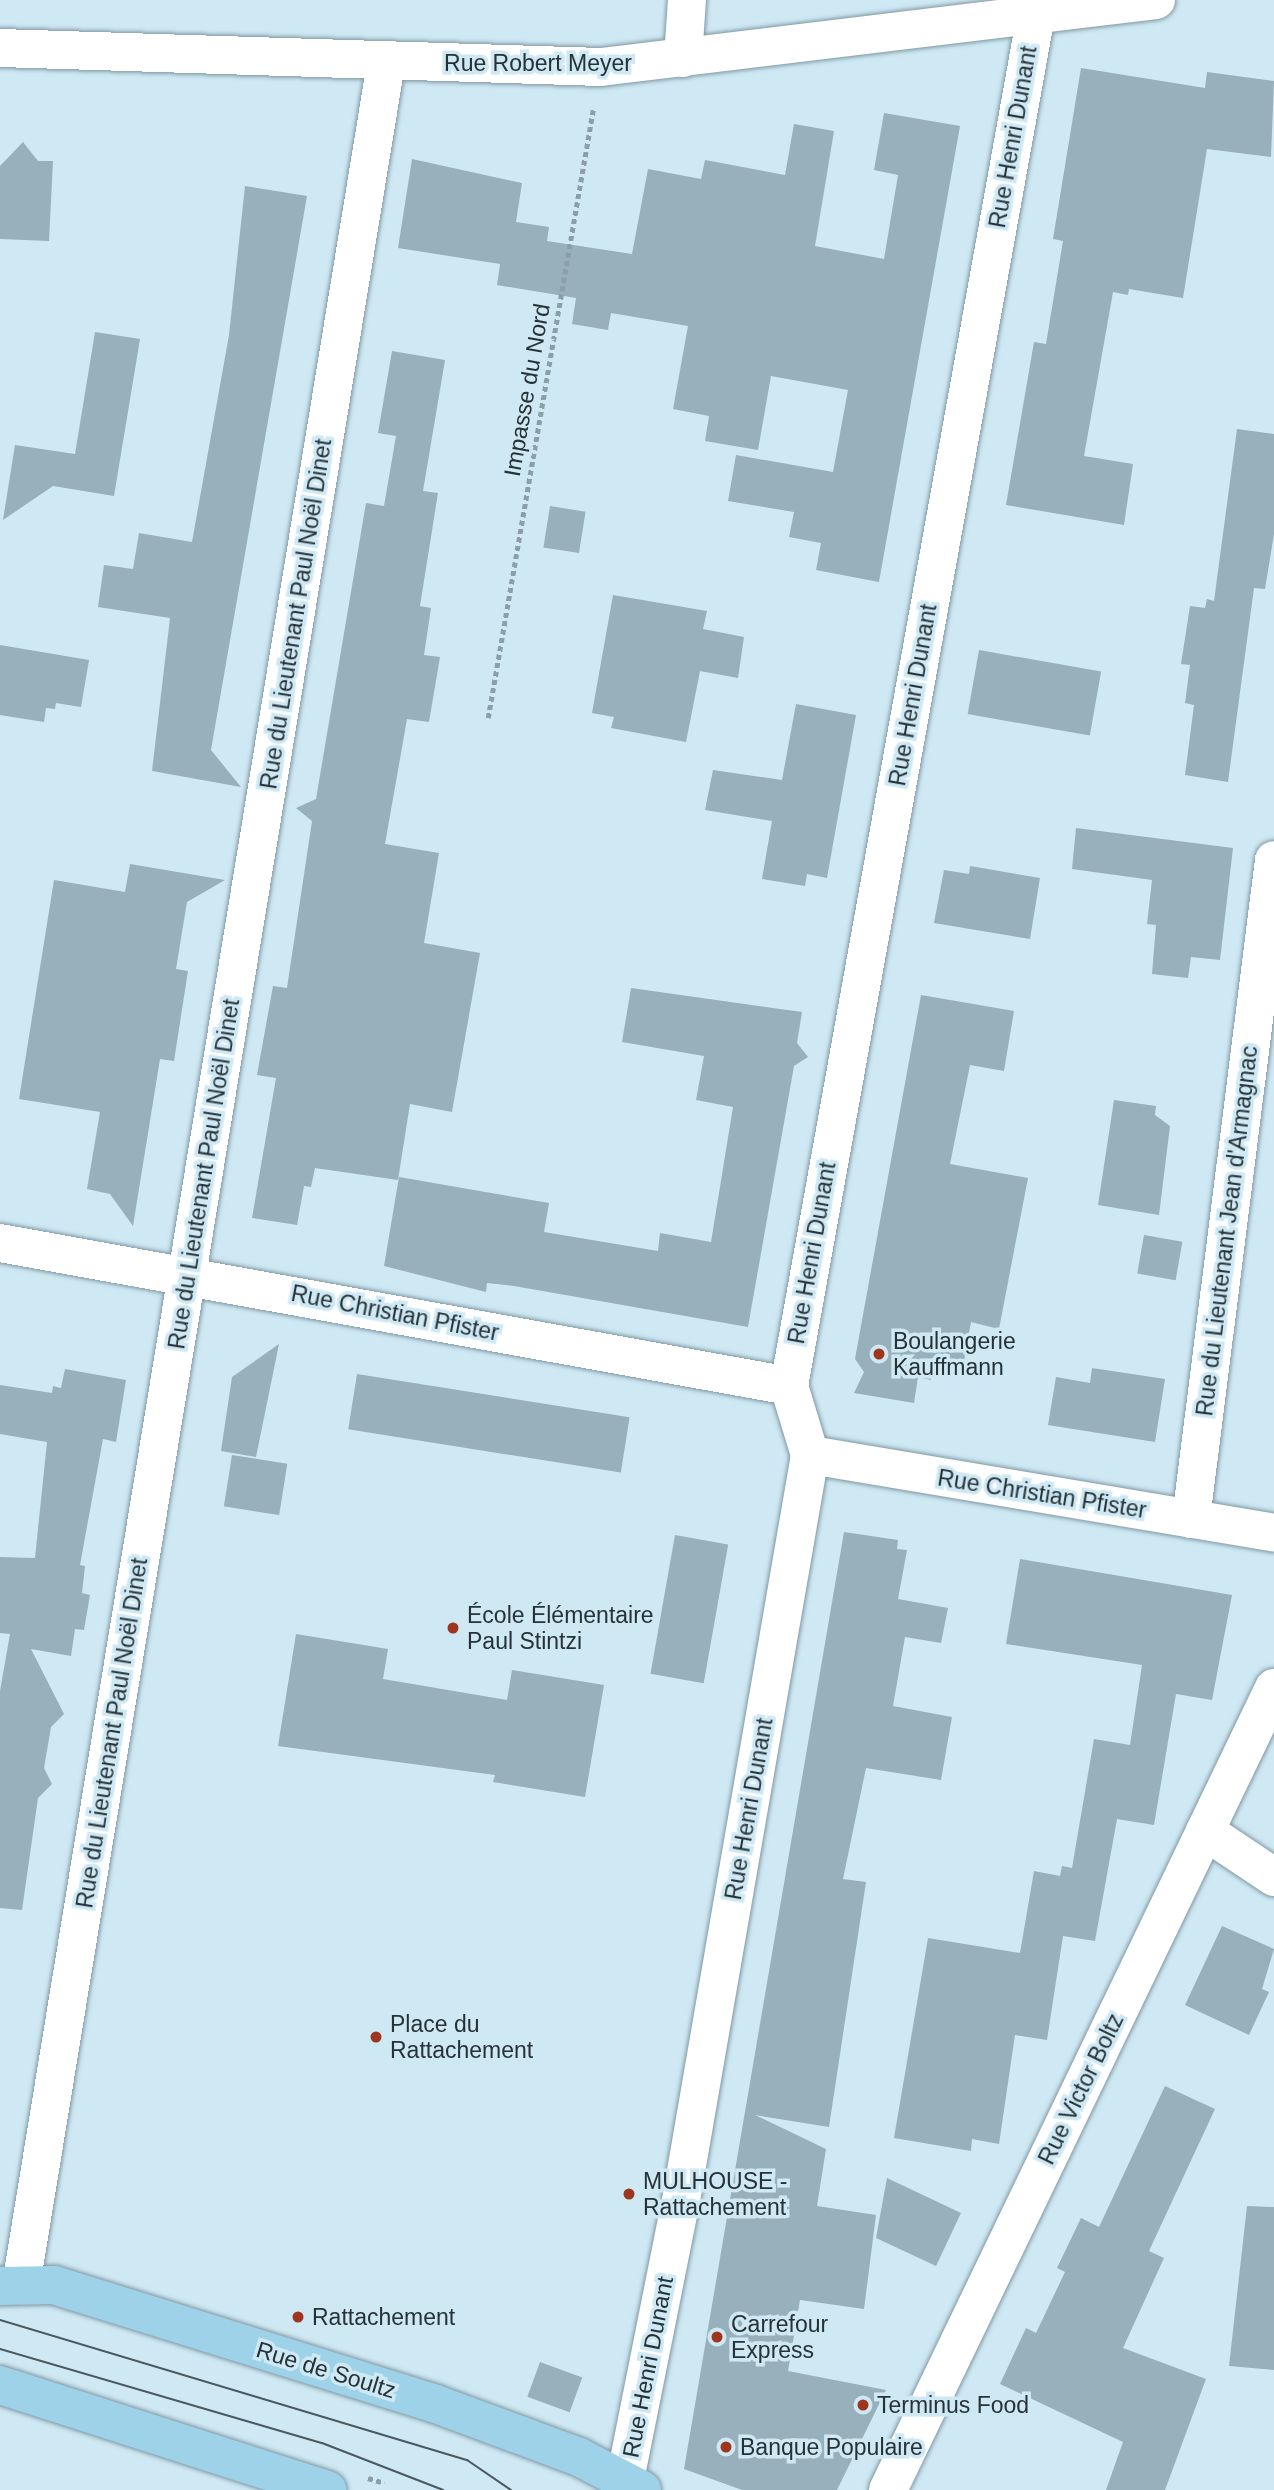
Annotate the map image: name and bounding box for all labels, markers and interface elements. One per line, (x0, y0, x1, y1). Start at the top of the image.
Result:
street label: Rue Henri Dunant (983, 44, 1043, 230)
street label: Rue Robert Meyer (444, 49, 632, 77)
street label: Impasse du Nord (498, 301, 556, 479)
street label: Rue du Lieutenant Paul Noël Dinet (255, 437, 337, 791)
street label: Rue Henri Dunant (883, 602, 943, 788)
street label: Rue du Lieutenant Paul Noël Dinet (163, 997, 245, 1351)
street label: Rue du Lieutenant Jean d'Armagnac (1191, 1044, 1263, 1418)
street label: Rue Henri Dunant (782, 1160, 842, 1346)
street label: Rue Christian Pfister (289, 1279, 501, 1347)
place label: Boulangerie Kauffmann (893, 1327, 1016, 1381)
marker: Boulangerie Kauffmann (871, 1346, 887, 1362)
street label: Rue Christian Pfister (936, 1464, 1148, 1524)
street label: Rue du Lieutenant Paul Noël Dinet (71, 1556, 153, 1910)
place label: École Élémentaire Paul Stintzi (467, 1601, 654, 1655)
marker: École Élémentaire Paul Stintzi (445, 1620, 461, 1636)
street label: Rue Henri Dunant (719, 1716, 779, 1902)
street label: Rue Victor Boltz (1033, 2009, 1129, 2169)
place label: Place du Rattachement (390, 2010, 533, 2064)
marker: Place du Rattachement (368, 2029, 384, 2045)
place label: MULHOUSE - Rattachement (643, 2167, 787, 2221)
marker: MULHOUSE - Rattachement (621, 2186, 637, 2202)
street label: Rue Henri Dunant (617, 2274, 679, 2460)
place label: Rattachement (312, 2303, 455, 2331)
marker: Rattachement (290, 2309, 306, 2325)
place label: Carrefour Express (731, 2310, 828, 2364)
marker: Carrefour Express (709, 2329, 725, 2345)
street label: Rue de Soultz (253, 2336, 399, 2404)
place label: Terminus Food (877, 2391, 1029, 2419)
marker: Terminus Food (855, 2397, 871, 2413)
place label: Banque Populaire (740, 2433, 923, 2461)
marker: Banque Populaire (718, 2439, 734, 2455)

